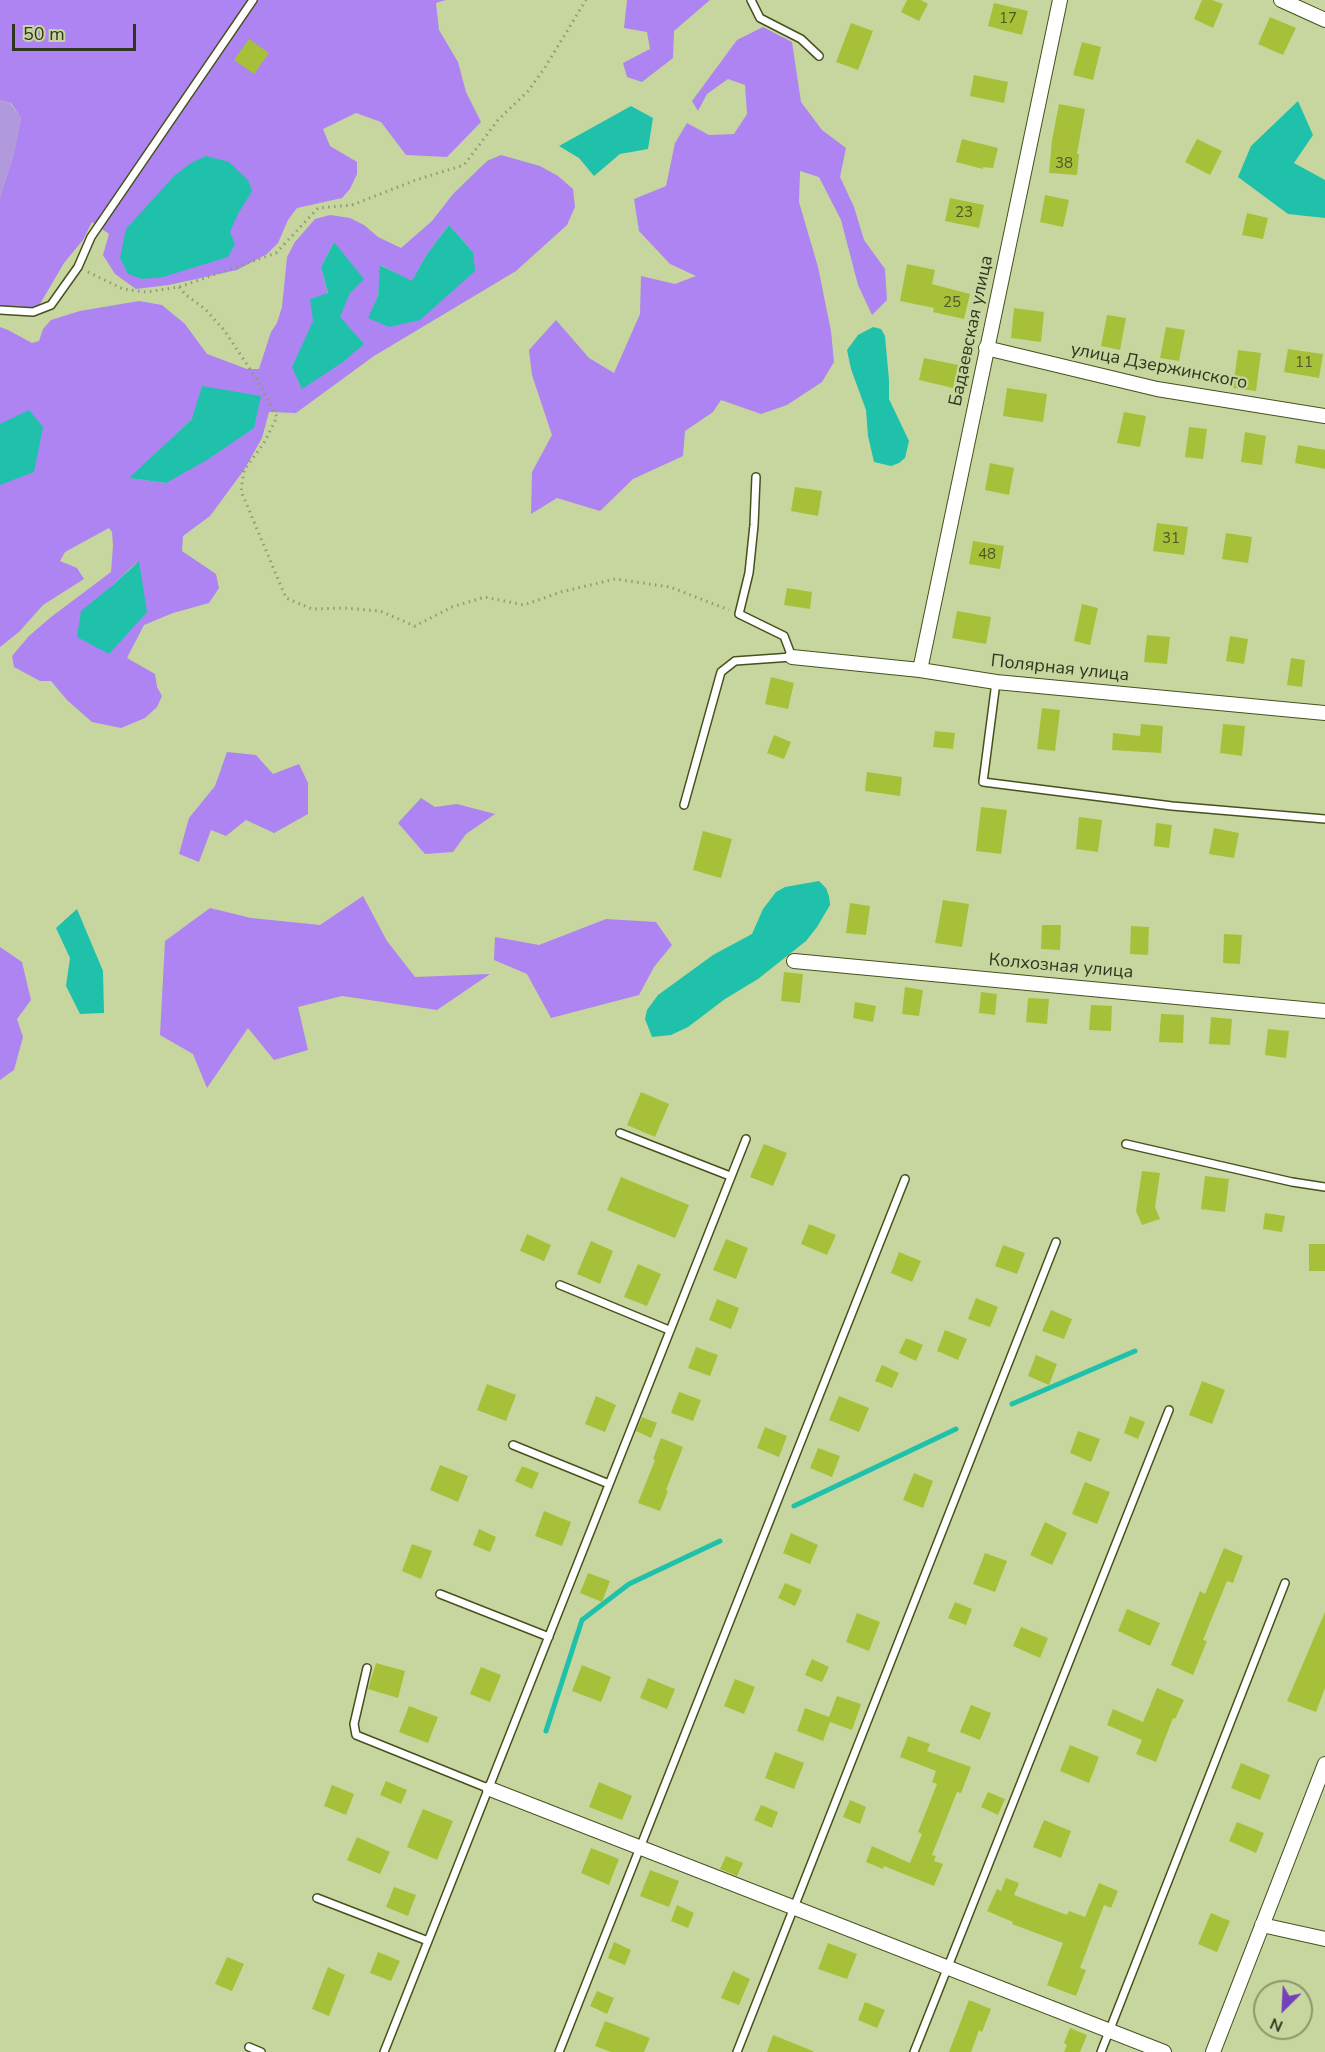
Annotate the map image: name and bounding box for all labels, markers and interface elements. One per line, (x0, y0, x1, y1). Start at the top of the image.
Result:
house number: 17 (999, 10, 1017, 28)
scale bar (15, 12, 140, 50)
text: 50 m (23, 22, 65, 46)
house number: 38 (1055, 155, 1073, 173)
house number: 23 (955, 204, 973, 222)
street label: Бадаевская улица (945, 254, 999, 408)
house number: 25 (943, 294, 961, 312)
street label: улица Дзержинского (1069, 339, 1249, 395)
house number: 11 (1295, 354, 1313, 372)
house number: 31 (1162, 530, 1180, 548)
house number: 48 (978, 546, 996, 564)
street label: Полярная улица (990, 651, 1130, 687)
street label: Колхозная улица (988, 950, 1134, 984)
north arrow (1253, 1980, 1313, 2040)
text: N (1267, 2012, 1286, 2037)

